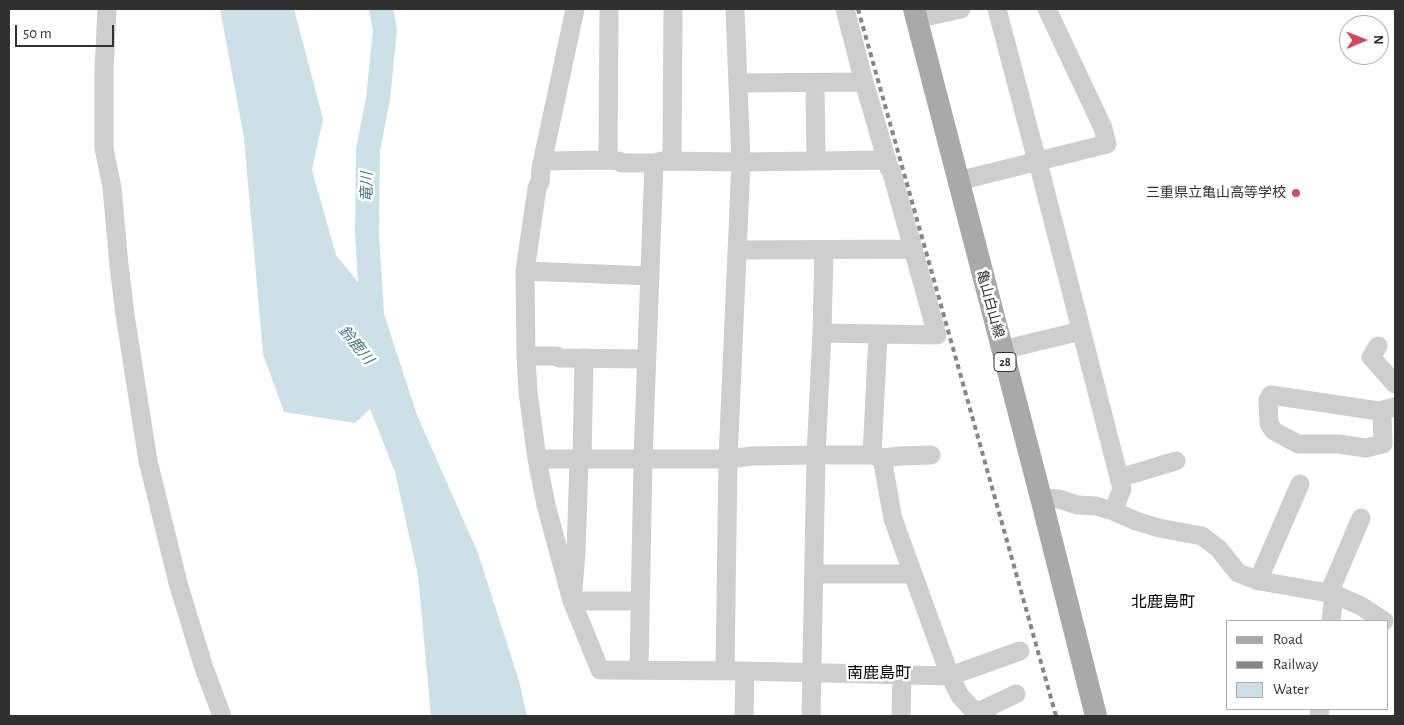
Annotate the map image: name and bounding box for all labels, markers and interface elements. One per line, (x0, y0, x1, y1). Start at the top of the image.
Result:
scale bar (18, 15, 116, 47)
north arrow (1339, 15, 1389, 65)
text: 50 m (23, 26, 52, 41)
text: N (1371, 35, 1385, 45)
water label: 竜川 (358, 172, 376, 202)
place label: 三重県立亀山高等学校 (1146, 185, 1286, 201)
marker: 三重県立亀山高等学校 (1290, 187, 1302, 199)
street label: 亀山白山線 (973, 268, 1007, 340)
water label: 鈴鹿川 (335, 322, 377, 368)
road number: 28 (994, 352, 1016, 372)
district label: 北鹿島町 (1131, 592, 1195, 612)
legend (1226, 620, 1389, 710)
text: Road (1273, 632, 1303, 647)
text: Railway (1273, 657, 1318, 672)
district label: 南鹿島町 (847, 663, 911, 683)
text: Water (1273, 682, 1309, 697)

